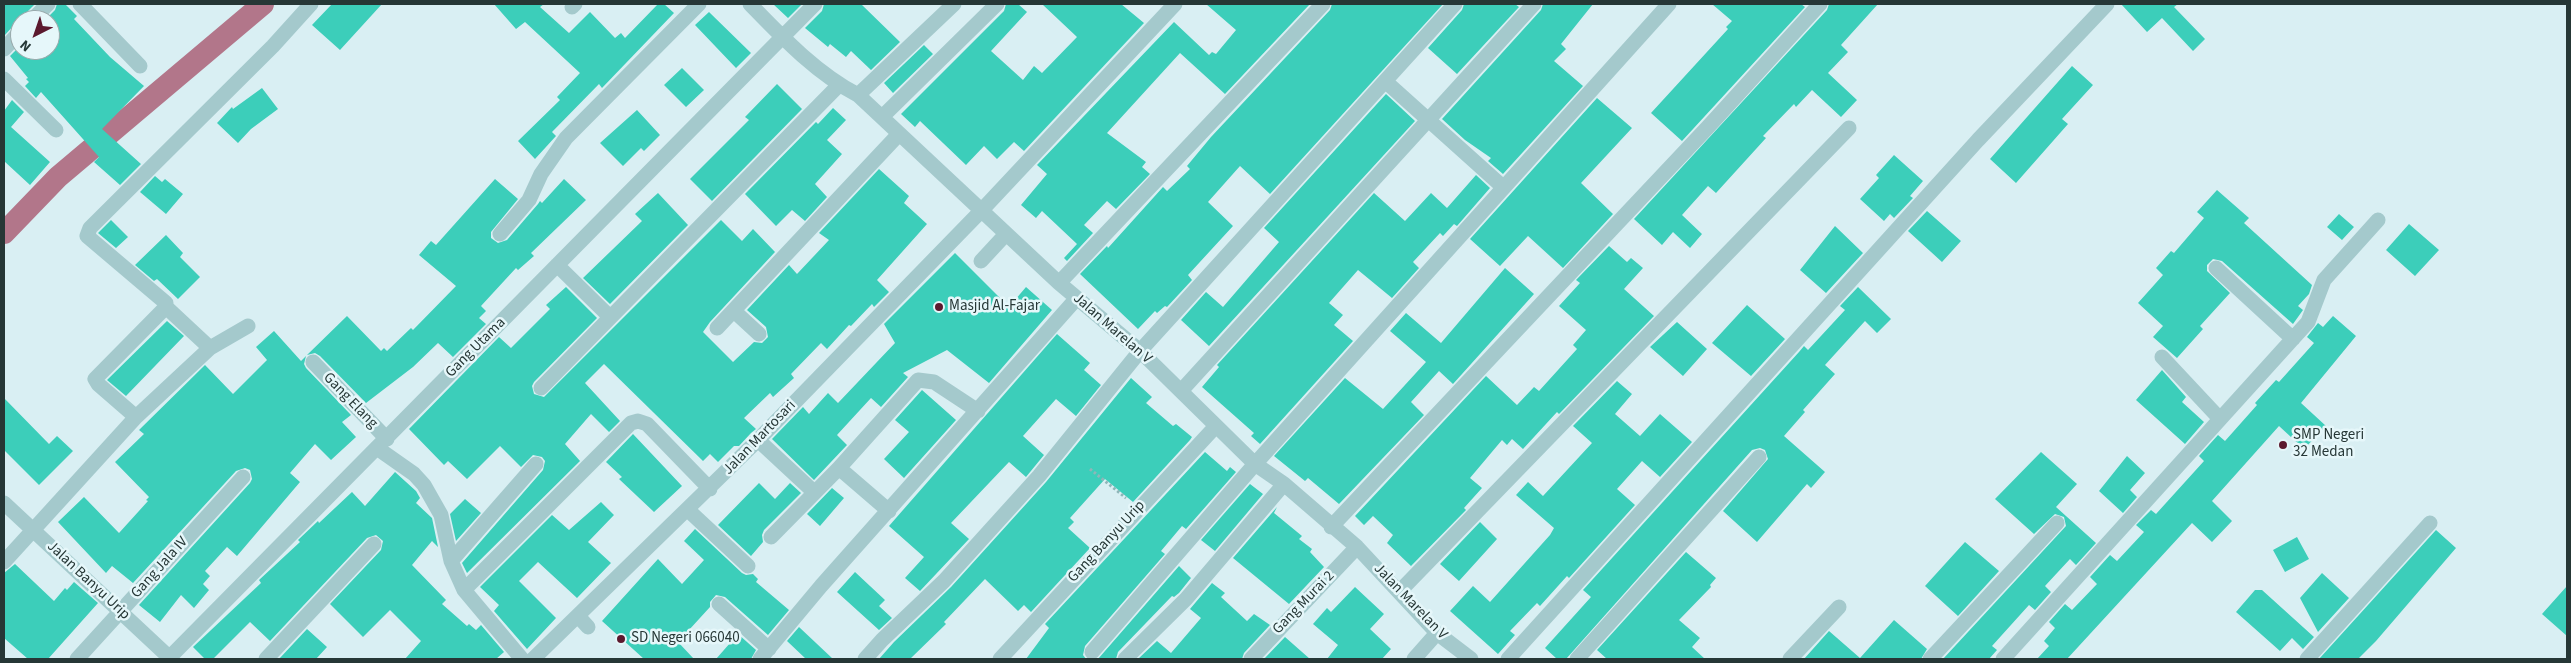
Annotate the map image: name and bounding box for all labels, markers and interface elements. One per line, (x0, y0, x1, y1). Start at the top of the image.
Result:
north arrow (10, 10, 60, 60)
text: N (16, 35, 36, 56)
street label: Jalan Marelan V (1069, 290, 1155, 368)
place label: Masjid Al-Fajar (949, 298, 1040, 316)
marker: Masjid Al-Fajar (933, 301, 945, 313)
street label: Gang Utama (442, 314, 510, 382)
street label: Gang Elang (319, 369, 381, 433)
street label: Jalan Martosari (720, 397, 800, 479)
place label: SMP Negeri 32 Medan (2293, 427, 2364, 462)
marker: SMP Negeri 32 Medan (2277, 439, 2289, 451)
street label: Gang Banyu Urip (1065, 497, 1149, 587)
street label: Gang Jala IV (128, 534, 192, 602)
street label: Jalan Banyu Urip (43, 538, 133, 624)
street label: Jalan Marelan V (1369, 560, 1451, 644)
street label: Gang Murai 2 (1269, 568, 1339, 638)
place label: SD Negeri 066040 (631, 630, 740, 648)
marker: SD Negeri 066040 (615, 633, 627, 645)

